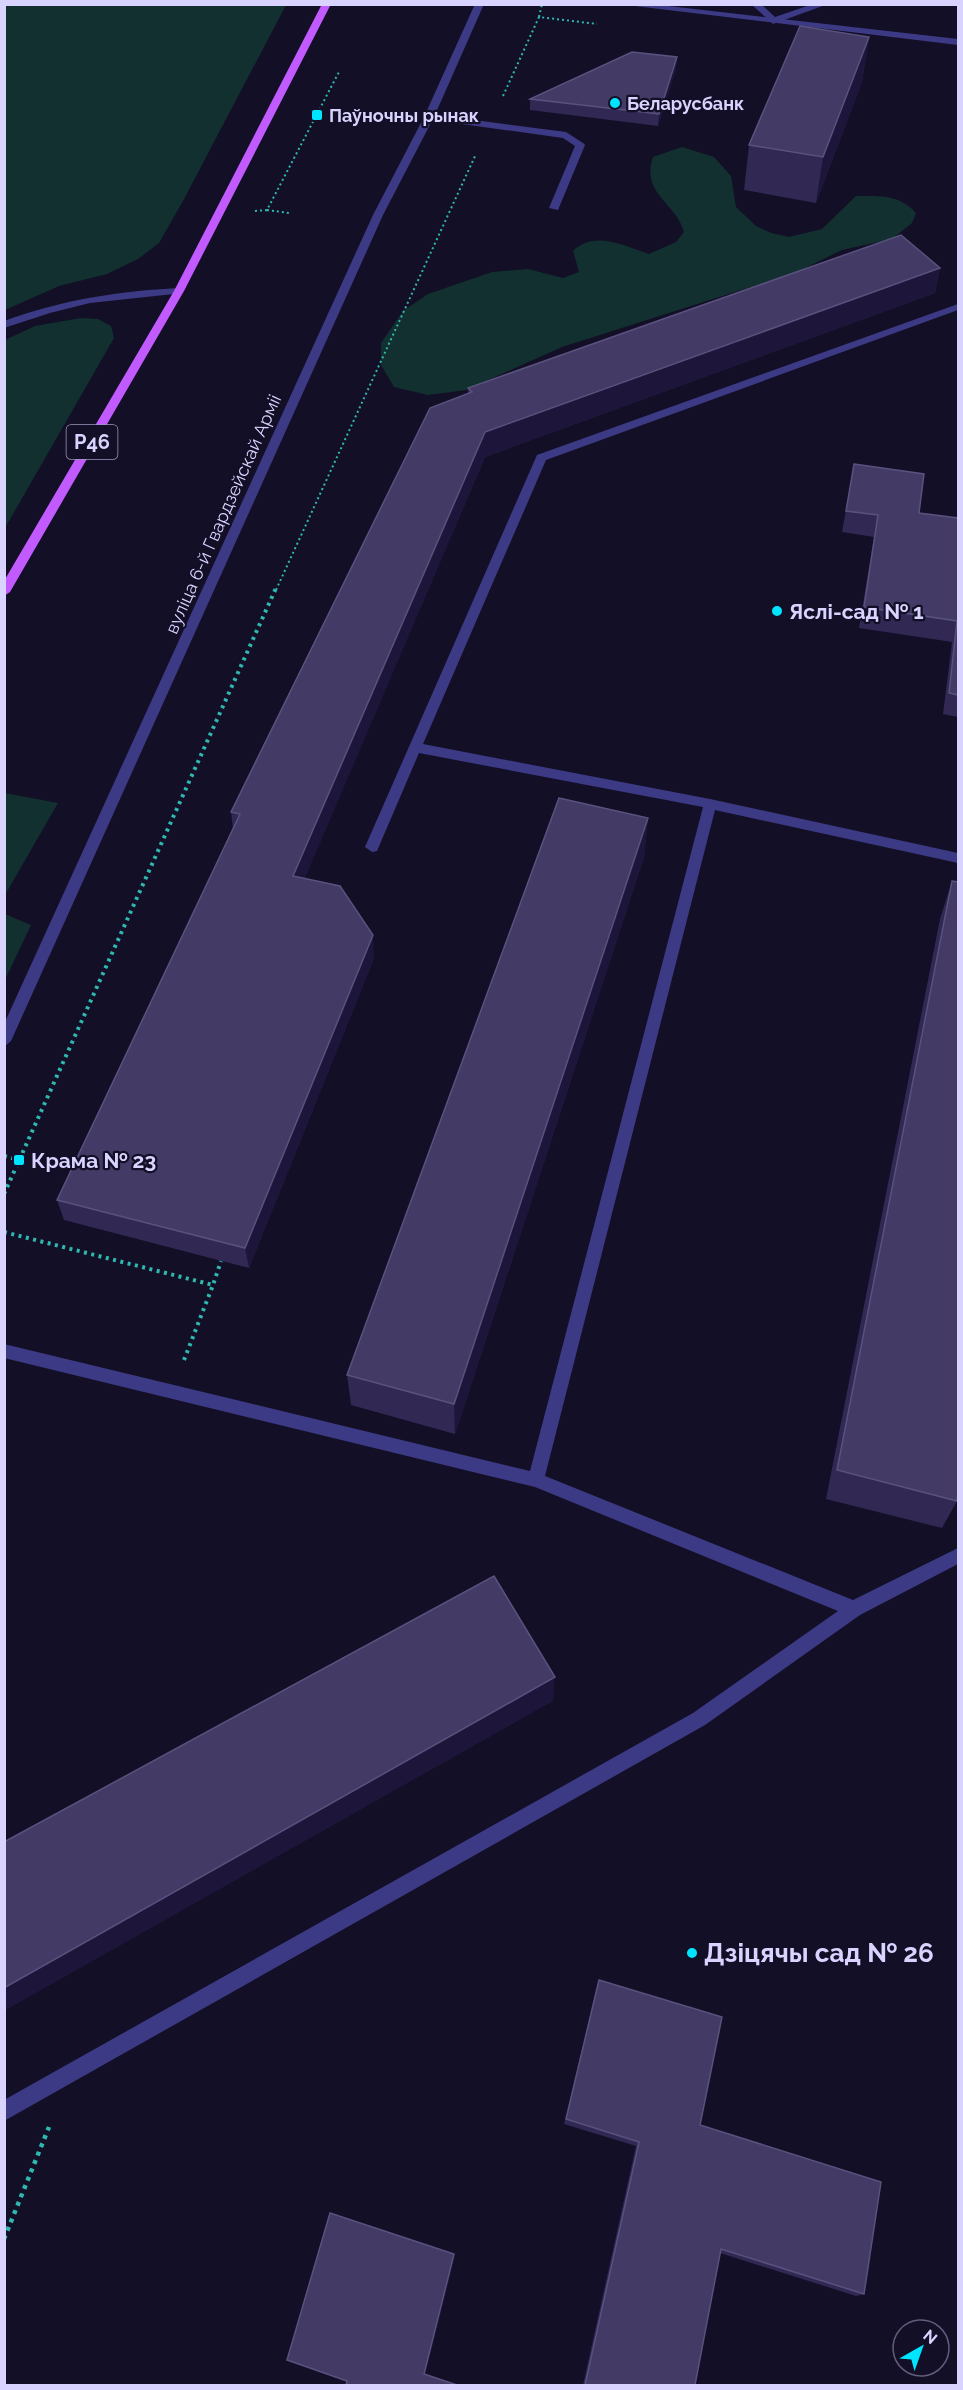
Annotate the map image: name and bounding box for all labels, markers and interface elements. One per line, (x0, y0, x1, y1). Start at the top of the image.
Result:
place label: Беларусбанк (627, 93, 744, 114)
marker: Беларусбанк (608, 96, 622, 110)
place label: Паўночны рынак (329, 105, 479, 126)
marker: Паўночны рынак (310, 108, 324, 122)
street label: вуліца 6-й Гвардзейскай Арміі (161, 391, 285, 637)
road number: Р46 (66, 425, 118, 459)
place label: Яслі-сад № 1 (789, 599, 924, 624)
marker: Яслі-сад № 1 (770, 604, 784, 618)
place label: Крама № 23 (31, 1148, 156, 1173)
marker: Крама № 23 (12, 1153, 26, 1167)
place label: Дзіцячы сад № 26 (704, 1938, 934, 1968)
marker: Дзіцячы сад № 26 (685, 1946, 699, 1960)
north arrow (891, 2318, 951, 2378)
text: N (920, 2326, 941, 2348)

